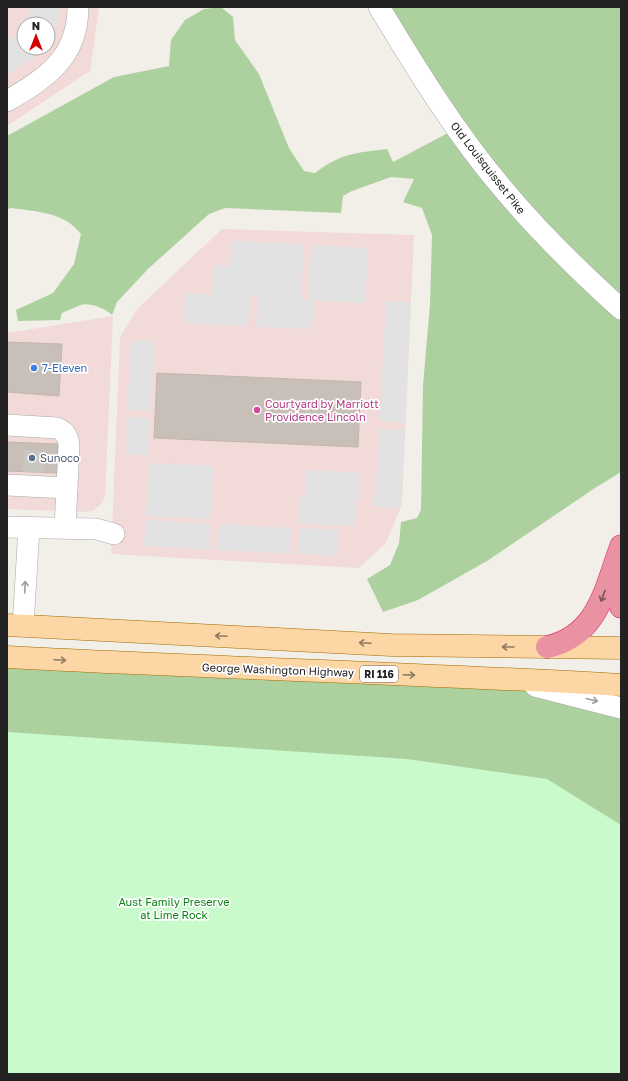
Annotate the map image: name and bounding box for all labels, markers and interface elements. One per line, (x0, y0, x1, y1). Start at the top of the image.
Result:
north arrow (16, 16, 56, 56)
text: N (32, 19, 40, 32)
street label: Old Louisquisset Pike (448, 119, 528, 216)
place label: 7-Eleven (42, 361, 87, 374)
marker: 7-Eleven (29, 363, 39, 373)
place label: Courtyard by Marriott Providence Lincoln (265, 397, 379, 423)
marker: Courtyard by Marriott Providence Lincoln (252, 405, 262, 415)
place label: Sunoco (40, 451, 80, 464)
marker: Sunoco (27, 453, 37, 463)
one-way arrow (22, 581, 29, 594)
one-way arrow (598, 590, 606, 602)
one-way arrow (215, 632, 228, 639)
one-way arrow (359, 640, 372, 647)
one-way arrow (502, 643, 515, 651)
one-way arrow (53, 656, 66, 663)
street label: George Washington Highway (202, 660, 354, 679)
road number: RI 116 (360, 666, 398, 682)
one-way arrow (402, 671, 415, 678)
one-way arrow (585, 696, 598, 704)
park label: Aust Family Preserve at Lime Rock (118, 895, 230, 921)

